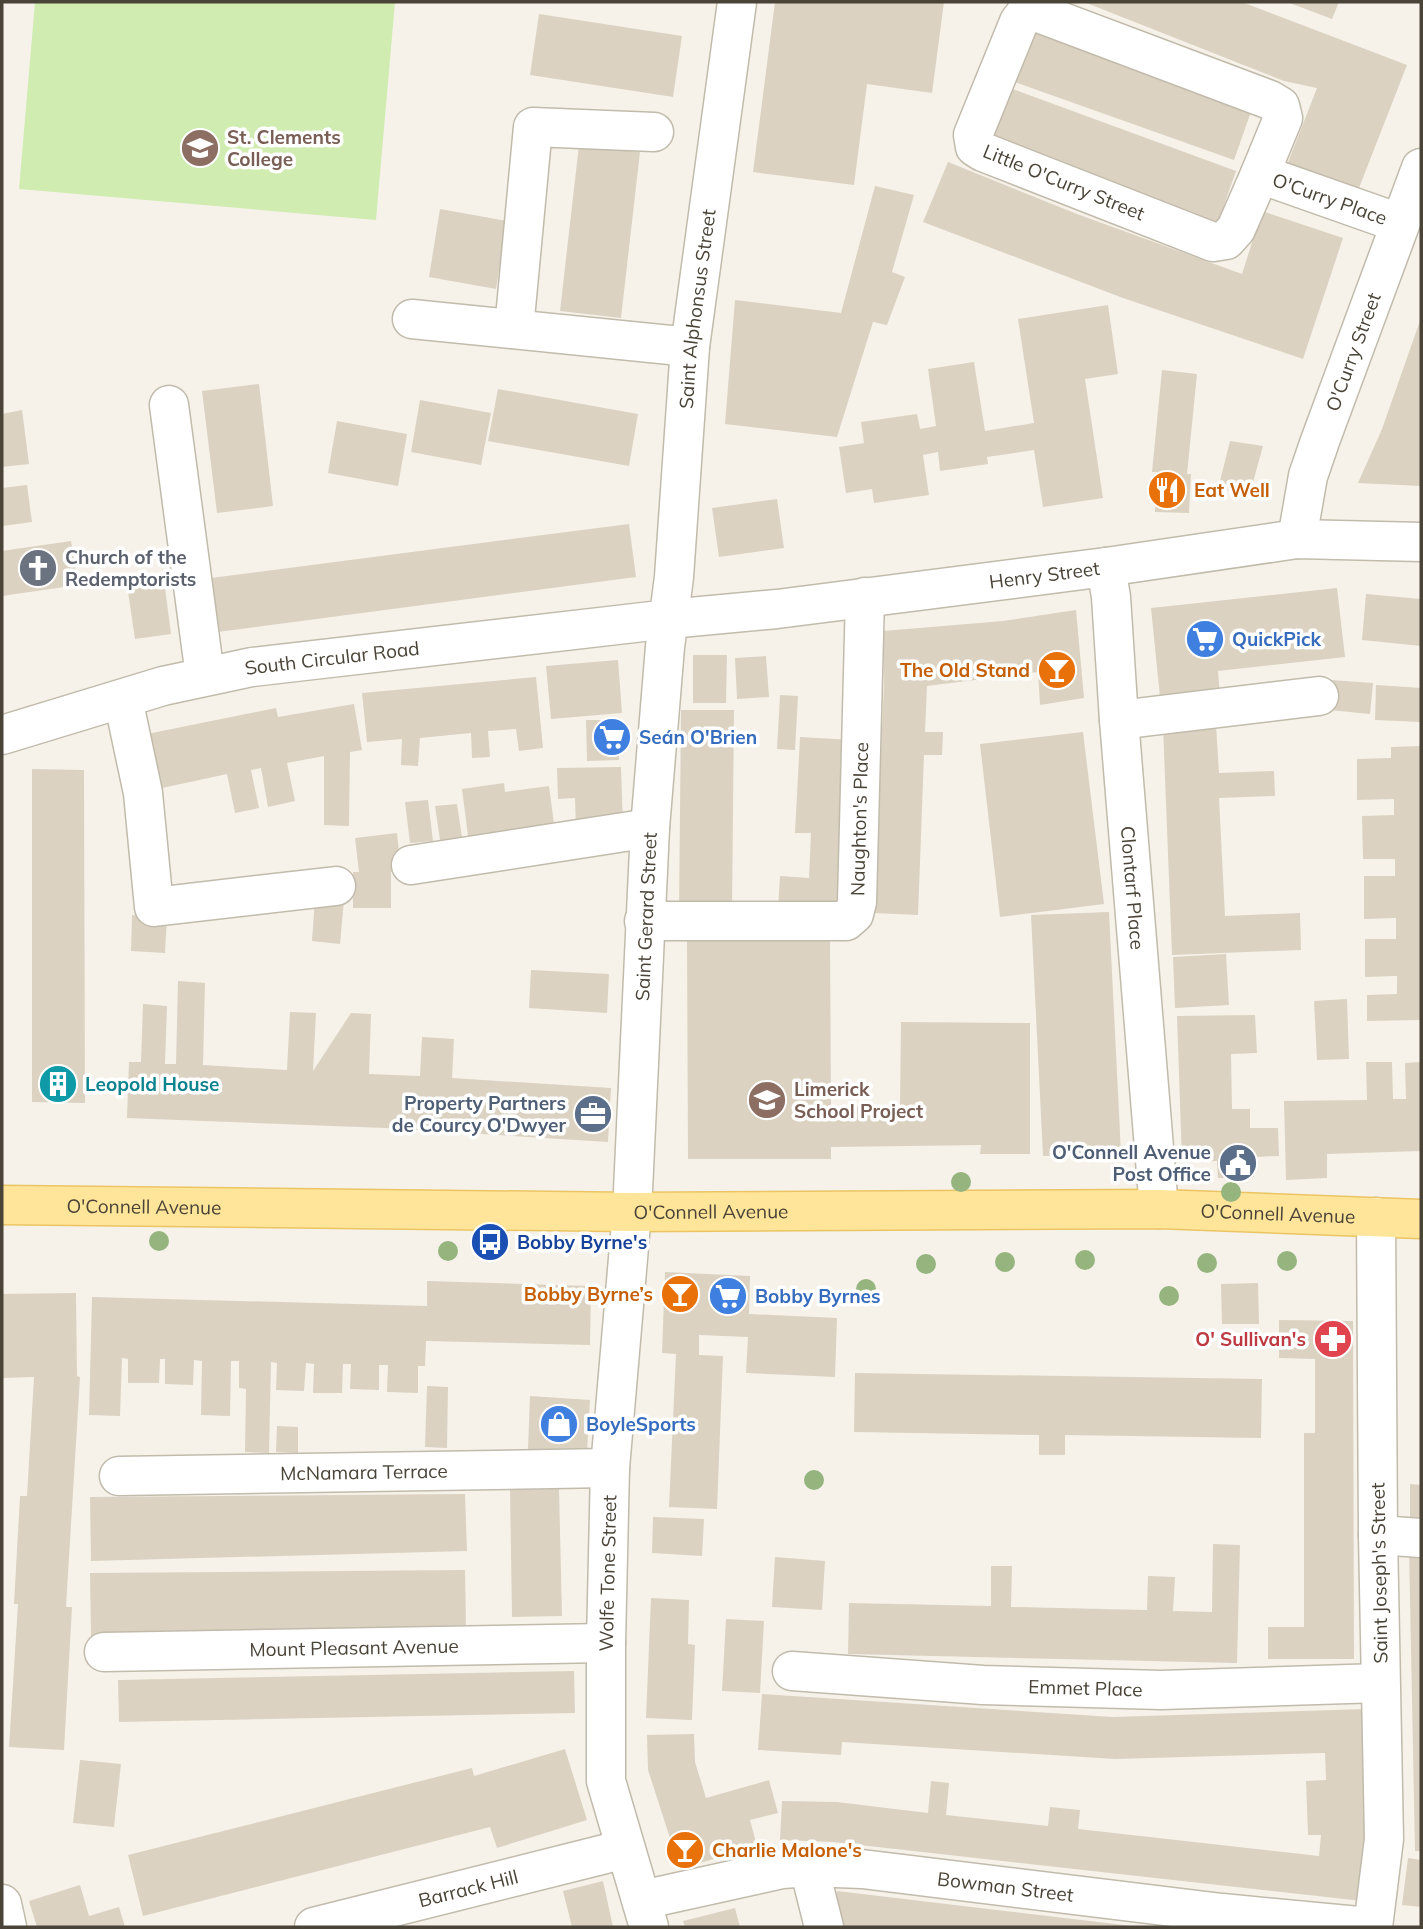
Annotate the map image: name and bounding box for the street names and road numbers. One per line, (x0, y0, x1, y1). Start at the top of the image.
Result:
street label: Little O'Curry Street (980, 139, 1149, 226)
street label: O'Curry Place (1269, 167, 1390, 230)
street label: Saint Alphonsus Street (674, 207, 721, 410)
street label: O'Curry Street (1320, 289, 1386, 414)
street label: Henry Street (988, 556, 1101, 594)
street label: South Circular Road (243, 636, 421, 680)
street label: Naughton's Place (845, 742, 873, 896)
street label: Clontarf Place (1116, 825, 1150, 951)
street label: Saint Gerard Street (630, 831, 662, 1001)
street label: O'Connell Avenue (66, 1194, 222, 1219)
street label: O'Connell Avenue (633, 1199, 789, 1224)
street label: O'Connell Avenue (1200, 1199, 1356, 1228)
street label: McNamara Terrace (280, 1459, 448, 1485)
street label: Saint Joseph's Street (1365, 1482, 1393, 1664)
street label: Wolfe Tone Street (594, 1494, 621, 1652)
street label: Mount Pleasant Avenue (249, 1634, 459, 1661)
street label: Emmet Place (1028, 1674, 1143, 1701)
street label: Barrack Hill (416, 1864, 521, 1912)
street label: Bowman Street (936, 1866, 1075, 1907)

